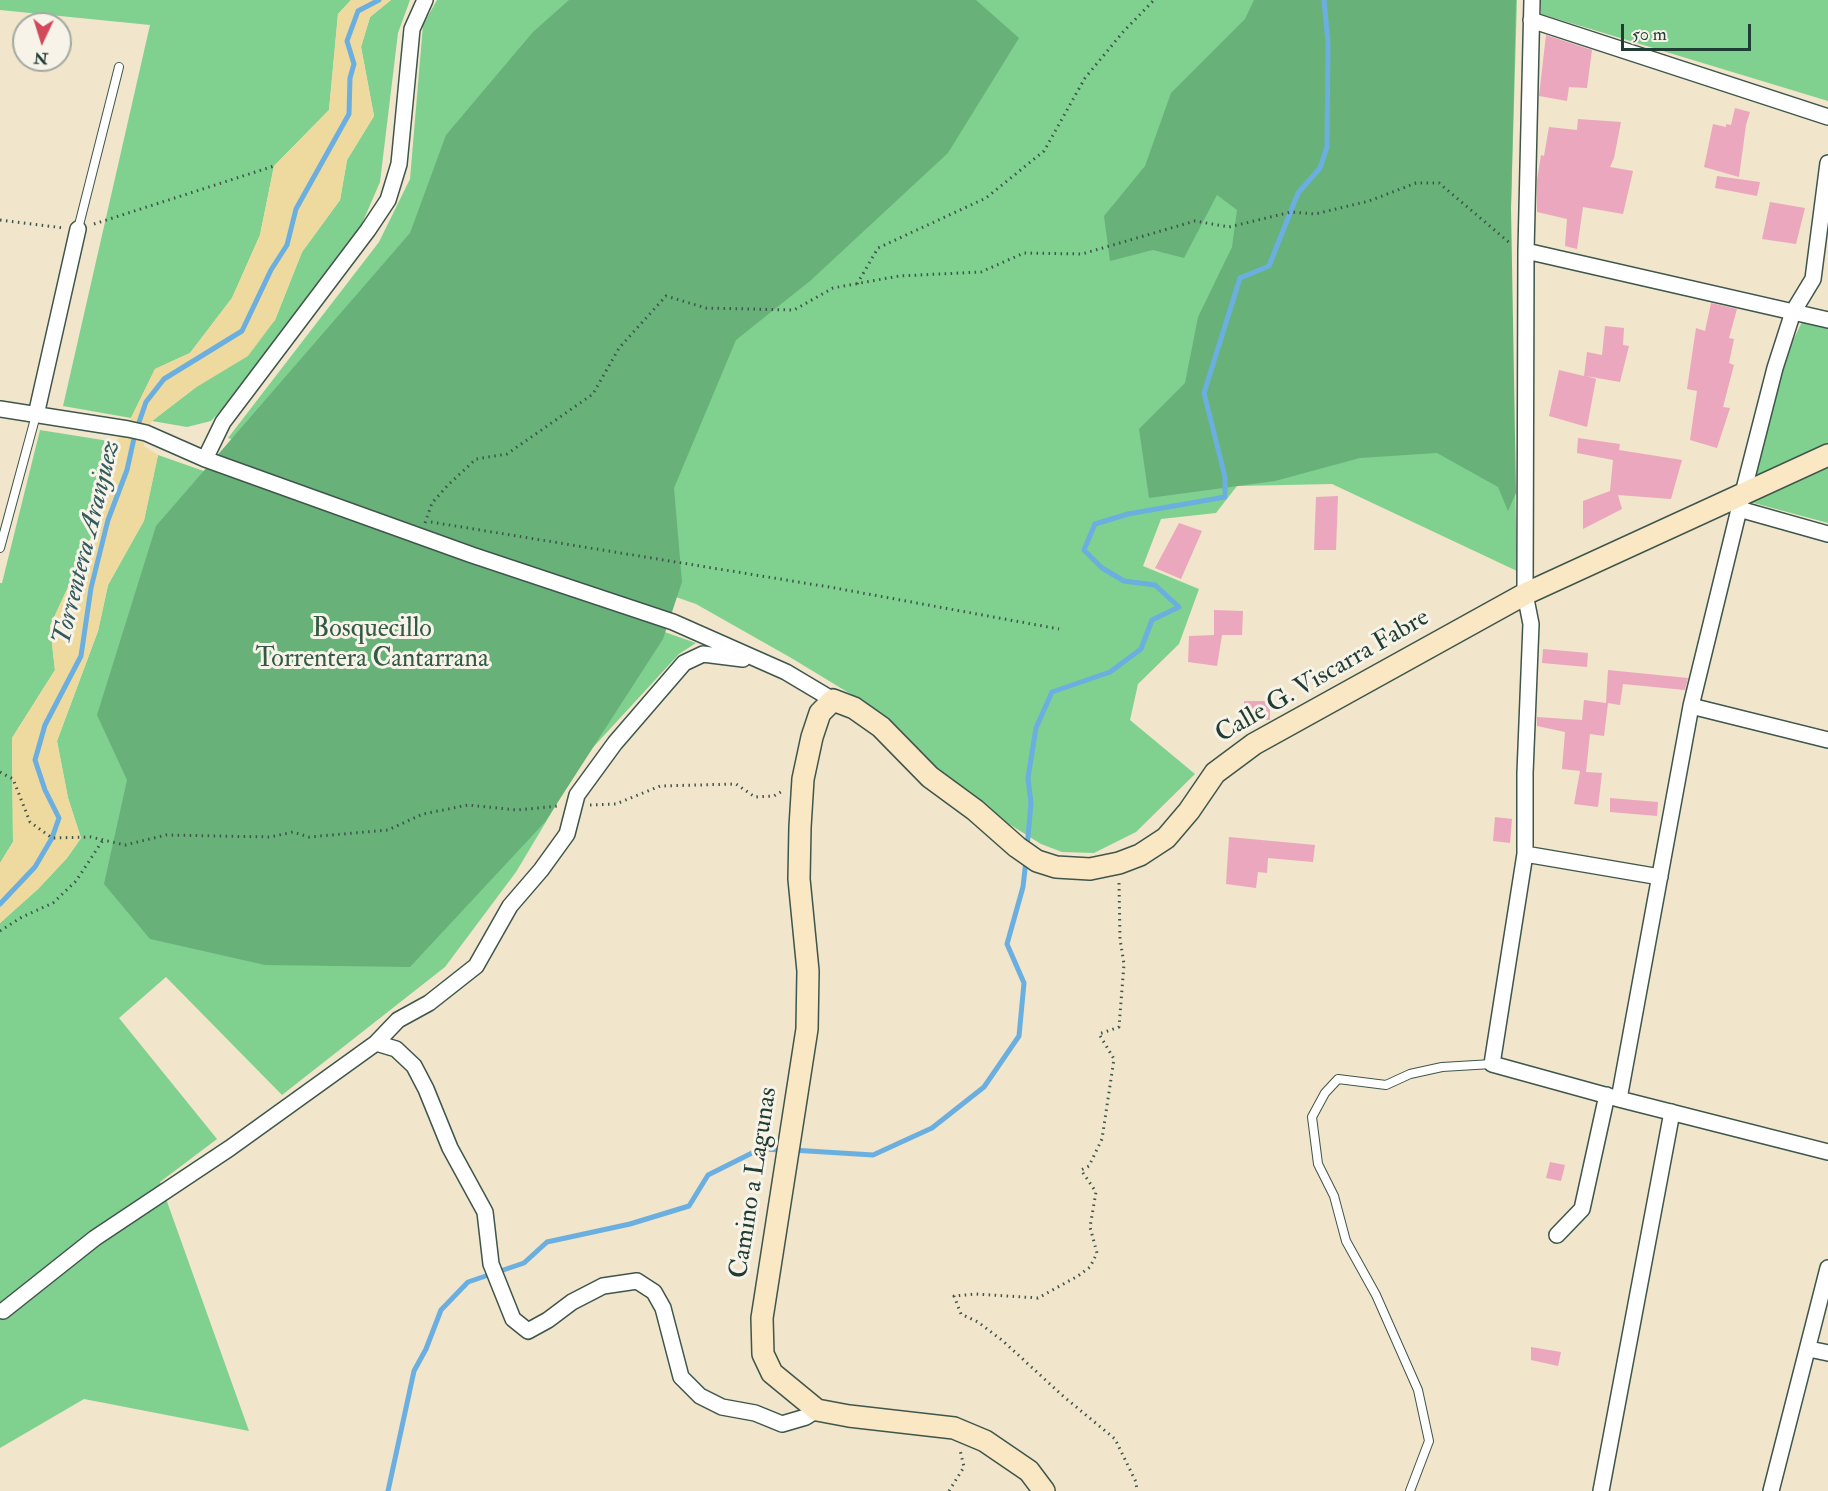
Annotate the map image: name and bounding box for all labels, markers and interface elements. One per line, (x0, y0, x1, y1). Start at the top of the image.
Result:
north arrow (12, 12, 72, 72)
scale bar (1624, 12, 1754, 50)
text: 50 m (1632, 23, 1667, 46)
text: N (33, 47, 49, 68)
water label: Torrentera Aranjuez (47, 437, 129, 649)
street label: Calle G. Viscarra Fabre (1211, 603, 1435, 751)
park label: Bosquecillo Torrentera Cantarrana (255, 614, 489, 676)
street label: Camino a Lagunas (724, 1085, 786, 1281)

